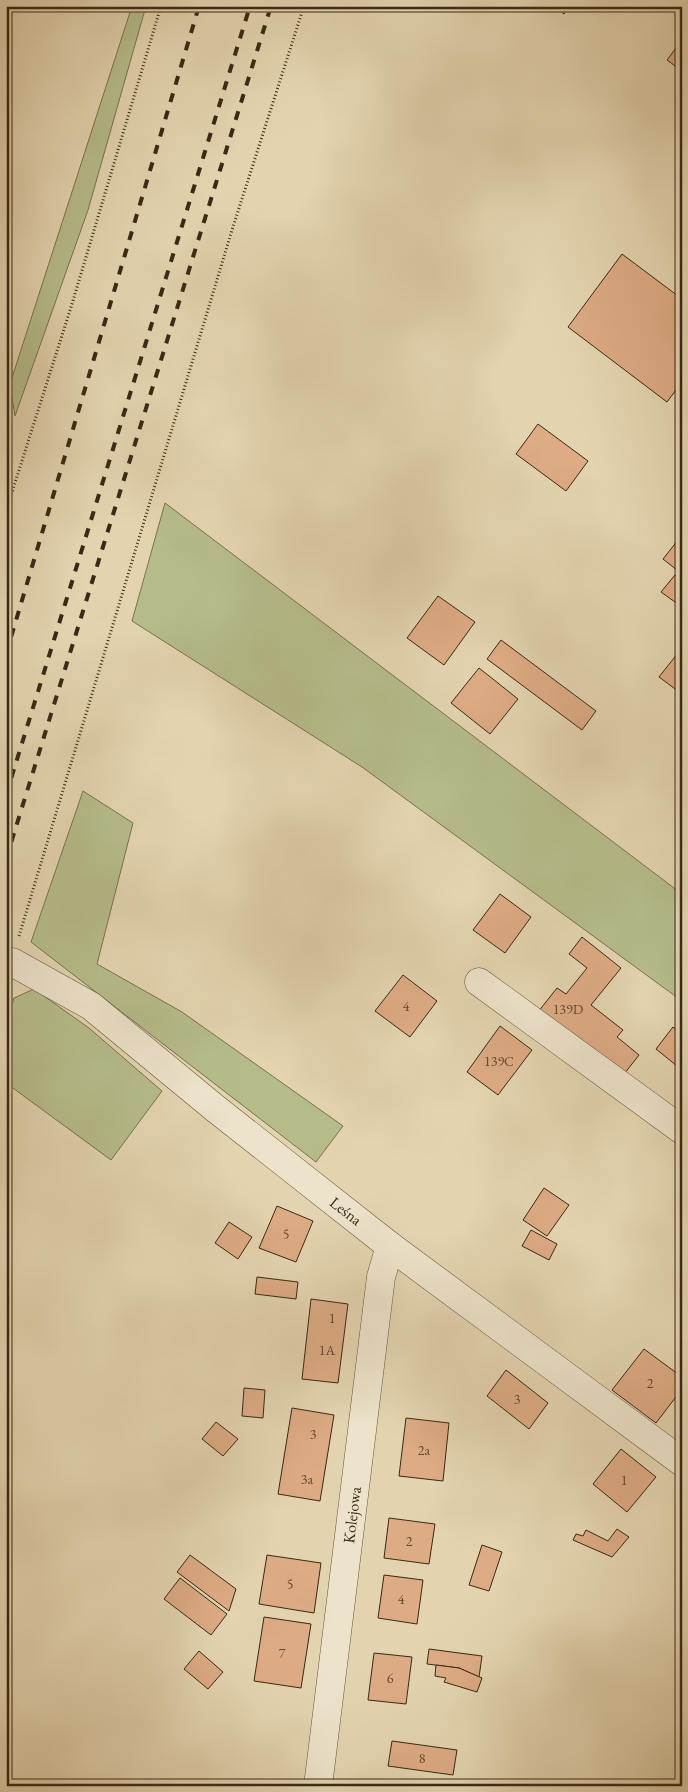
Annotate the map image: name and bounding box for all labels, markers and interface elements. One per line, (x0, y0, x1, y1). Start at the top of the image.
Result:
house number: 4 (403, 997, 410, 1015)
house number: 139D (553, 1000, 584, 1018)
house number: 139C (484, 1052, 514, 1070)
street label: Leśna (326, 1192, 367, 1231)
house number: 5 (283, 1225, 289, 1243)
house number: 1 (329, 1309, 335, 1327)
house number: 1A (319, 1341, 336, 1359)
house number: 2 (647, 1374, 654, 1392)
house number: 3 (514, 1390, 521, 1408)
house number: 3 (310, 1425, 317, 1443)
house number: 2a (418, 1441, 431, 1459)
house number: 3a (301, 1470, 314, 1488)
house number: 1 (621, 1471, 627, 1489)
street label: Kolejowa (338, 1485, 366, 1545)
house number: 2 (406, 1532, 413, 1550)
house number: 5 (287, 1575, 293, 1593)
house number: 4 (398, 1590, 405, 1608)
house number: 7 (279, 1644, 286, 1662)
house number: 6 (387, 1669, 394, 1687)
house number: 8 (419, 1749, 426, 1767)

